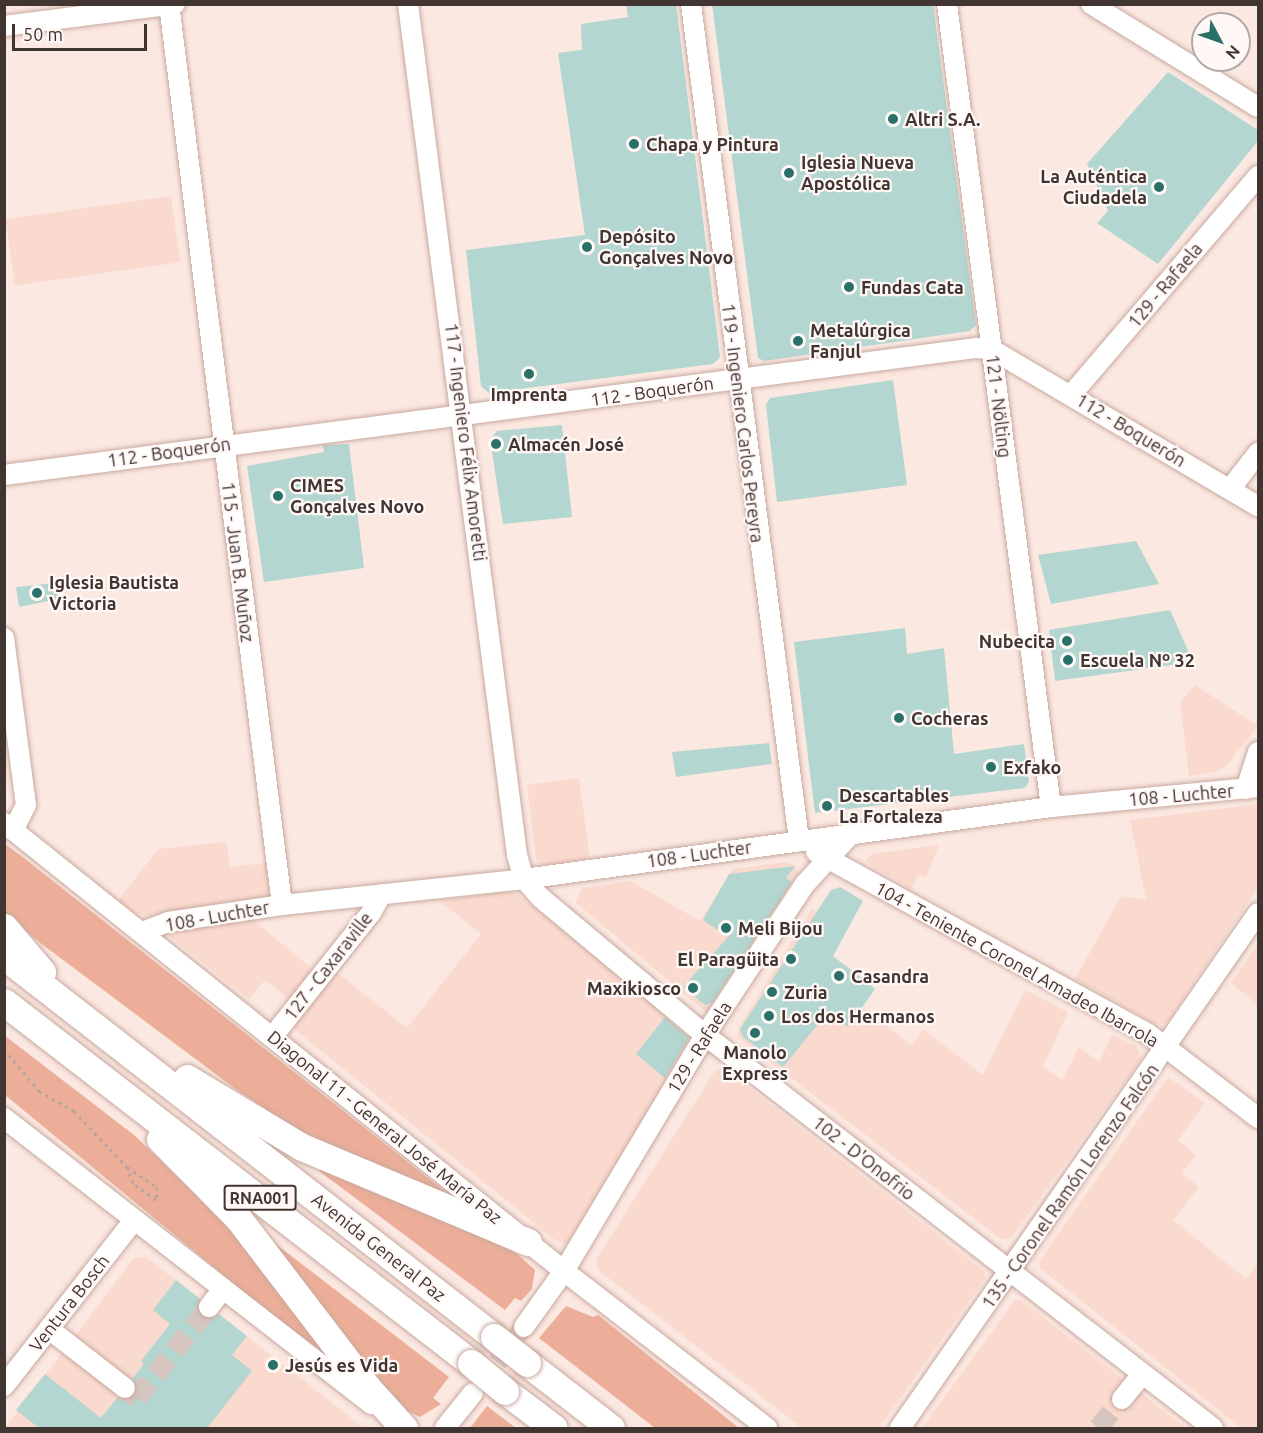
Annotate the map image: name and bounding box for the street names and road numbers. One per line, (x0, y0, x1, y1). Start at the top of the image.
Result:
street label: 129 - Rafaela (1123, 238, 1207, 332)
street label: 119 - Ingeniero Carlos Pereyra (718, 302, 768, 544)
street label: 117 - Ingeniero Félix Amoretti (441, 322, 491, 562)
street label: 121 - Nölting (982, 353, 1016, 459)
street label: 112 - Boquerón (589, 372, 715, 410)
street label: 112 - Boquerón (1072, 389, 1190, 471)
street label: 112 - Boquerón (106, 433, 232, 471)
street label: 115 - Juan B. Muñoz (217, 481, 259, 643)
street label: 108 - Luchter (1127, 780, 1235, 810)
street label: 108 - Luchter (645, 836, 753, 872)
street label: 104 - Teniente Coronel Amadeo Ibarrola (871, 877, 1163, 1051)
street label: 108 - Luchter (163, 896, 271, 936)
street label: 127 - Caxaraville (279, 908, 377, 1024)
street label: 129 - Rafaela (662, 997, 736, 1097)
street label: Diagonal 11 - General José María Paz (264, 1026, 506, 1228)
street label: 135 - Coronel Ramón Lorenzo Falcón (977, 1059, 1163, 1313)
street label: 102 - D'Onofrio (809, 1111, 919, 1205)
road number: RNA001 (222, 1185, 298, 1211)
street label: Avenida General Paz (308, 1188, 450, 1306)
street label: Ventura Bosch (24, 1250, 114, 1356)

